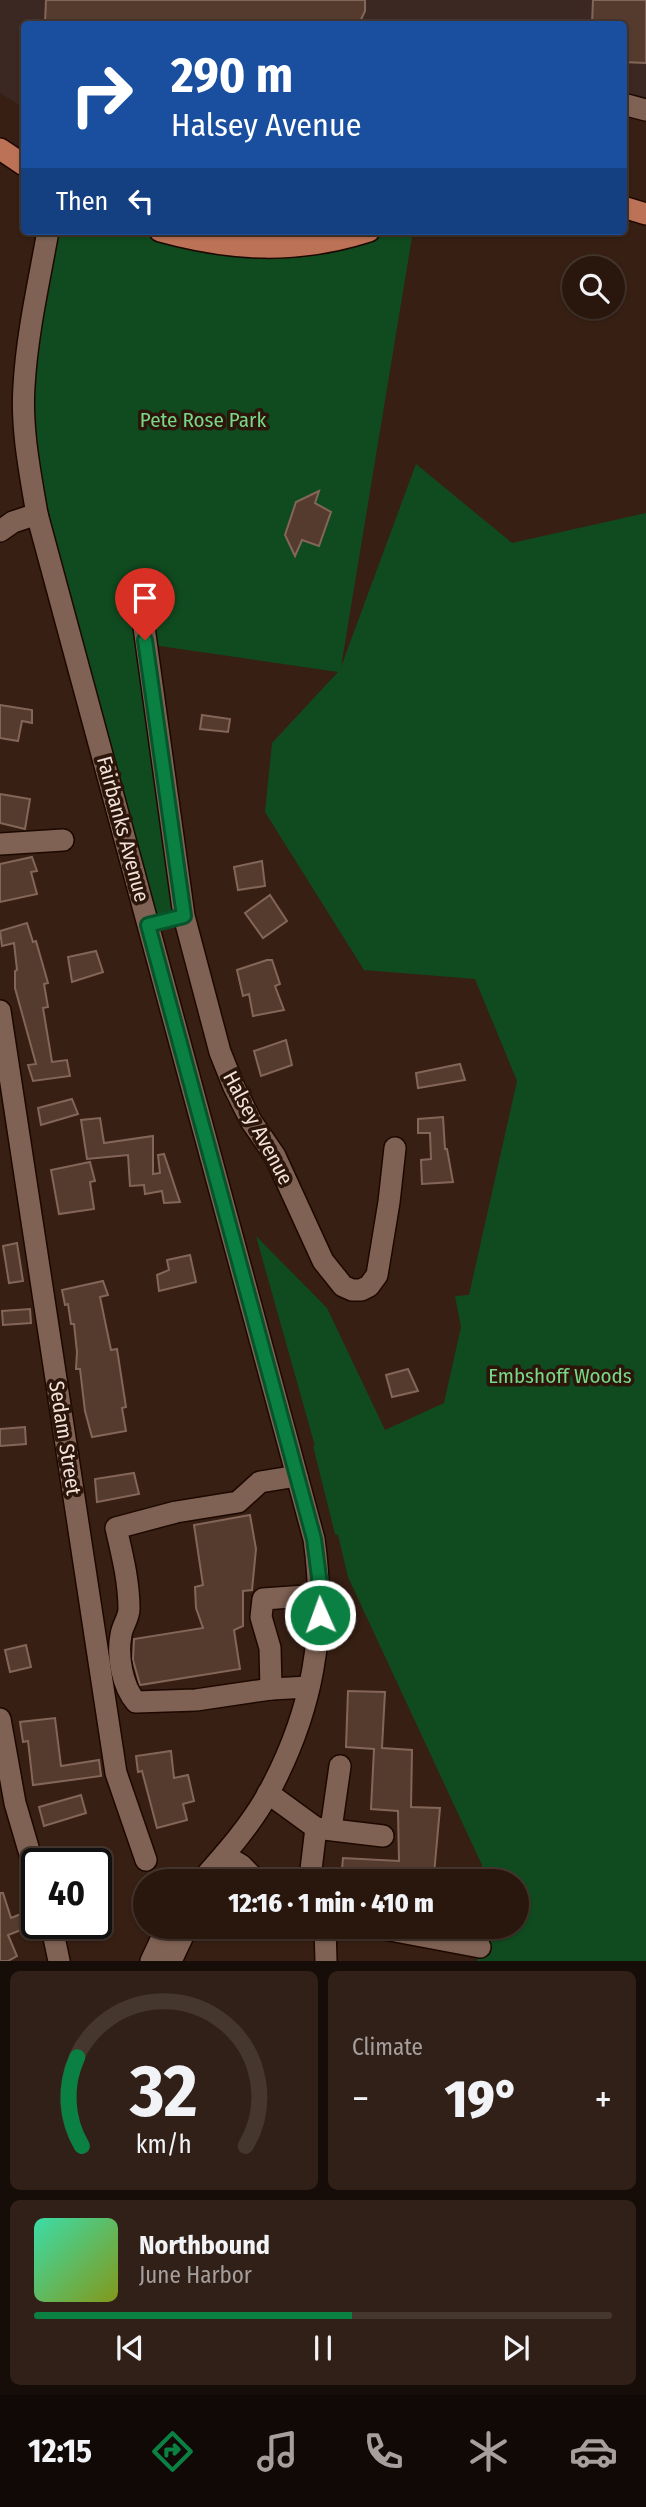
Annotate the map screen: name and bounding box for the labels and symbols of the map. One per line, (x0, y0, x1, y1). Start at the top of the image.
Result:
park label: Pete Rose Park (140, 407, 266, 433)
pin (115, 568, 175, 640)
street label: Fairbanks Avenue (91, 753, 155, 905)
street label: Halsey Avenue (217, 1067, 299, 1189)
park label: Embshoff Woods (488, 1363, 632, 1389)
street label: Sedam Street (43, 1379, 87, 1497)
position arrow (283, 1578, 357, 1652)
speed limit sign: 40 (21, 1848, 112, 1939)

